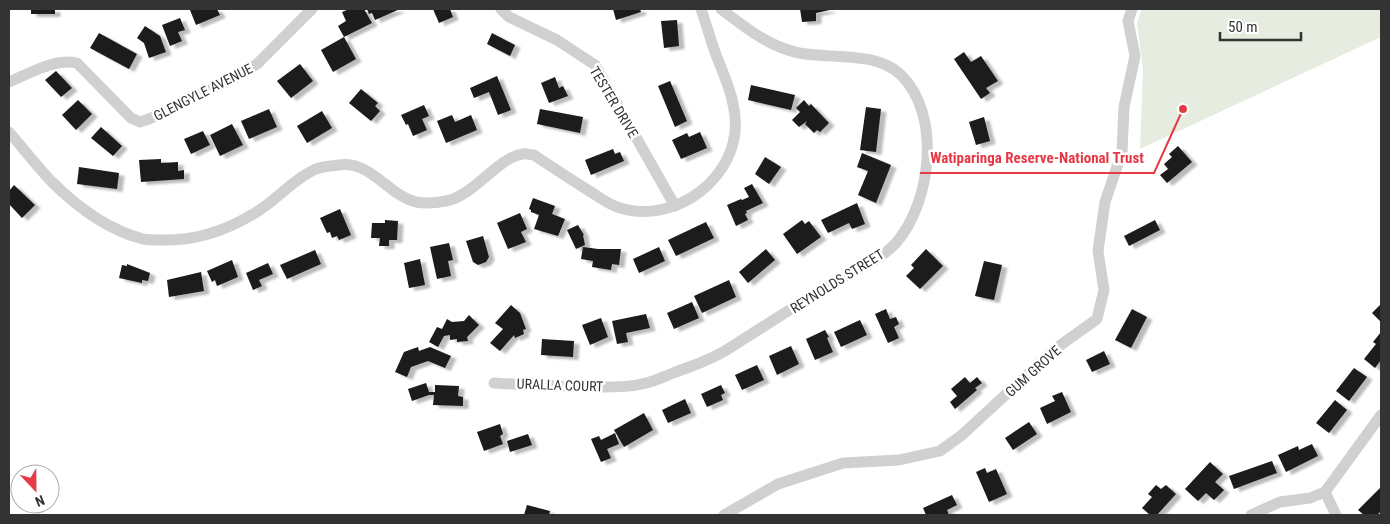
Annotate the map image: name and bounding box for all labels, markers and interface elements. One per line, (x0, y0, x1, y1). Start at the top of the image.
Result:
scale bar (1220, 10, 1301, 42)
text: 50 m (1228, 18, 1258, 36)
street label: GLENGYLE AVENUE (151, 60, 255, 124)
street label: TESTER DRIVE (587, 64, 642, 140)
callout: Watiparinga Reserve-National Trust (920, 143, 1154, 173)
text: Watiparinga Reserve-National Trust (930, 149, 1144, 167)
street label: REYNOLDS STREET (787, 246, 887, 316)
street label: GUM GROVE (1002, 342, 1064, 400)
street label: URALLA COURT (517, 375, 603, 395)
north arrow (10, 464, 60, 514)
text: N (33, 492, 47, 510)

